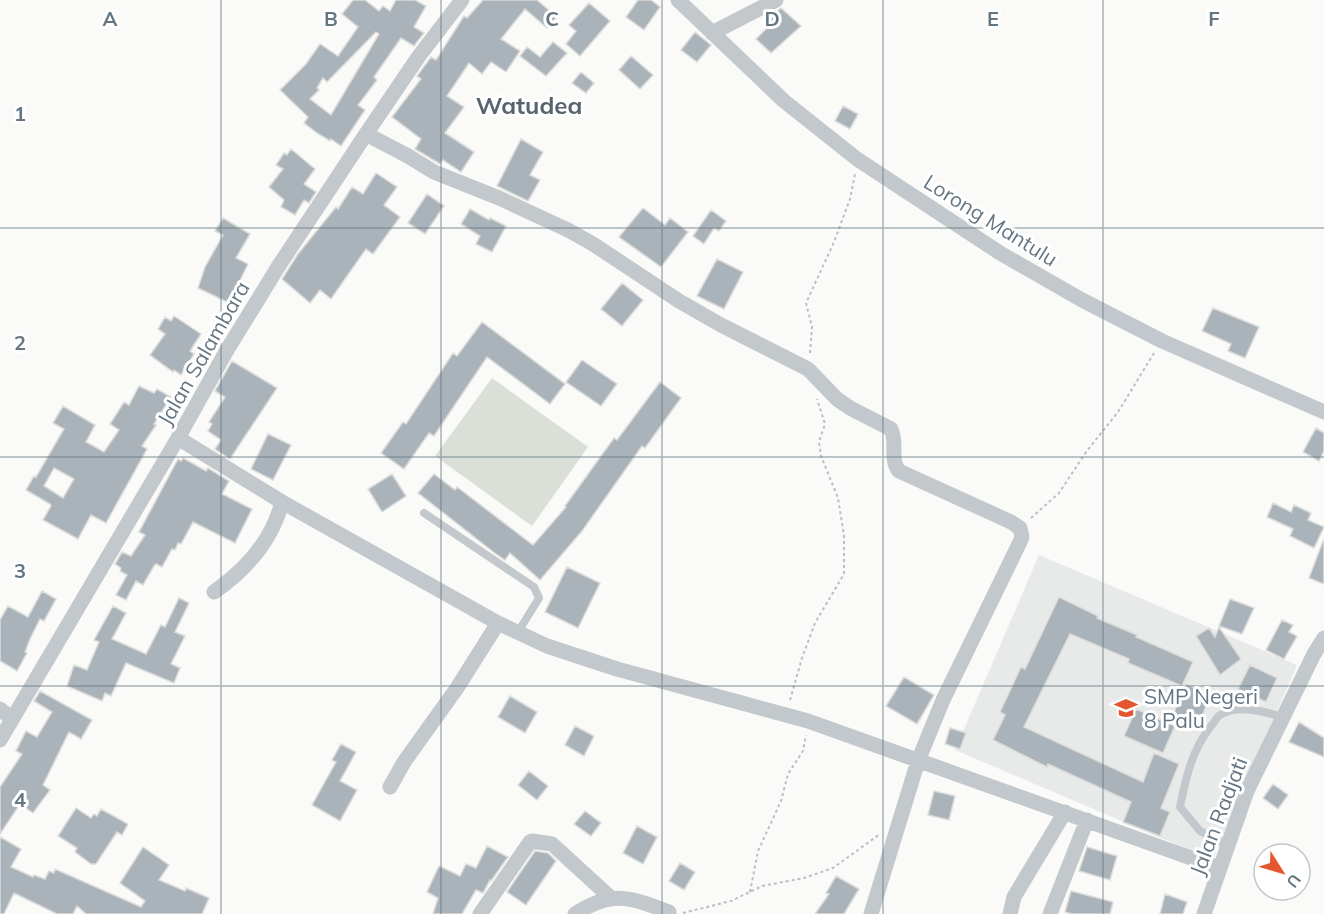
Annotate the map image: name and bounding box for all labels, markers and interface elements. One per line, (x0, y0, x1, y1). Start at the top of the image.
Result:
text: A (103, 6, 118, 31)
text: B (324, 6, 338, 31)
text: C (545, 6, 559, 31)
text: D (764, 6, 780, 31)
text: E (987, 6, 999, 31)
text: F (1208, 6, 1220, 31)
district label: Watudea (476, 90, 582, 120)
text: 1 (14, 101, 26, 126)
street label: Lorong Mantulu (919, 168, 1063, 272)
street label: Jalan Salambara (151, 276, 255, 430)
text: 2 (14, 330, 26, 355)
text: 3 (14, 558, 26, 583)
place label: SMP Negeri 8 Palu (1144, 683, 1258, 733)
school or university icon: SMP Negeri 8 Palu (1113, 695, 1139, 721)
street label: Jalan Radjati (1184, 753, 1252, 879)
text: 4 (14, 787, 26, 812)
north arrow (1252, 842, 1312, 902)
text: U (1282, 870, 1306, 892)

